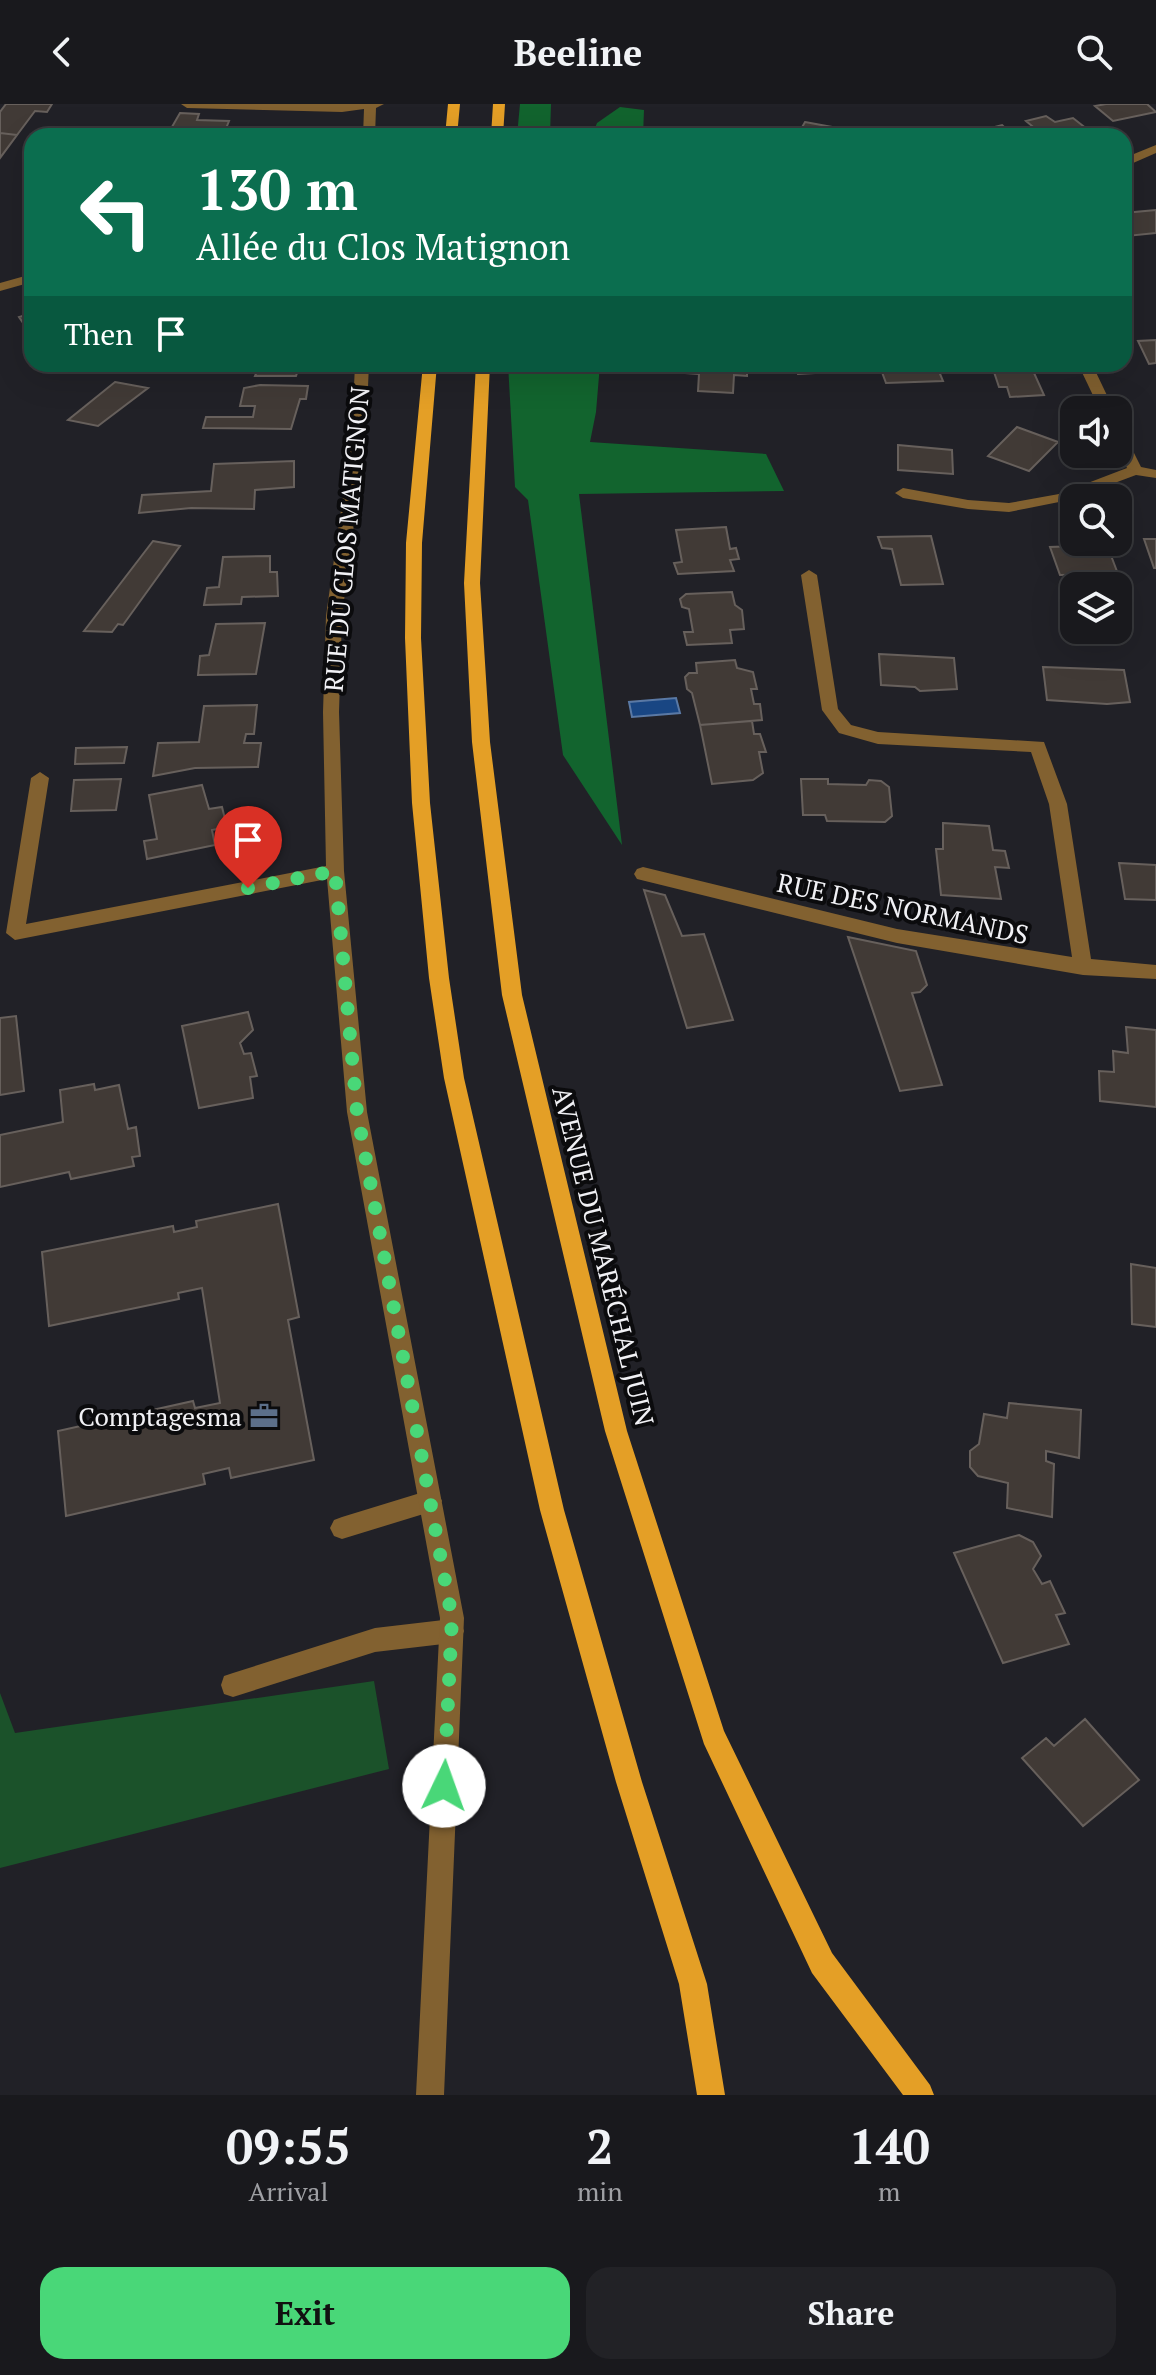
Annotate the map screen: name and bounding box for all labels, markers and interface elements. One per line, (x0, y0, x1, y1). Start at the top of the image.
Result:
text: Beeline (514, 29, 642, 76)
icon: back (40, 30, 84, 74)
icon: search (1072, 30, 1116, 74)
text: 130 m (196, 152, 358, 226)
icon: left (64, 160, 168, 264)
text: Allée du Clos Matignon (196, 223, 570, 270)
icon: arrive (149, 312, 193, 356)
text: Then (64, 314, 133, 354)
street label: RUE DU CLOS MATIGNON (316, 385, 376, 693)
map controls (1060, 396, 1132, 644)
button: sound (1060, 396, 1132, 468)
button: search (1060, 484, 1132, 556)
button: layers (1060, 572, 1132, 644)
pin (214, 806, 282, 888)
icon: arrive (226, 818, 270, 862)
street label: RUE DES NORMANDS (774, 865, 1032, 951)
street label: AVENUE DU MARÉCHAL JUIN (545, 1083, 663, 1429)
place label: Comptagesma (78, 1399, 242, 1433)
office icon: Comptagesma (249, 1401, 279, 1431)
position arrow (402, 1744, 486, 1828)
text: 09:55 (226, 2114, 351, 2178)
text: 2 (586, 2114, 613, 2178)
text: 140 (849, 2114, 930, 2178)
text: Arrival (249, 2174, 328, 2208)
text: min (577, 2174, 623, 2208)
text: m (878, 2174, 901, 2208)
button: Exit (40, 2267, 570, 2359)
button: Share (586, 2267, 1116, 2359)

